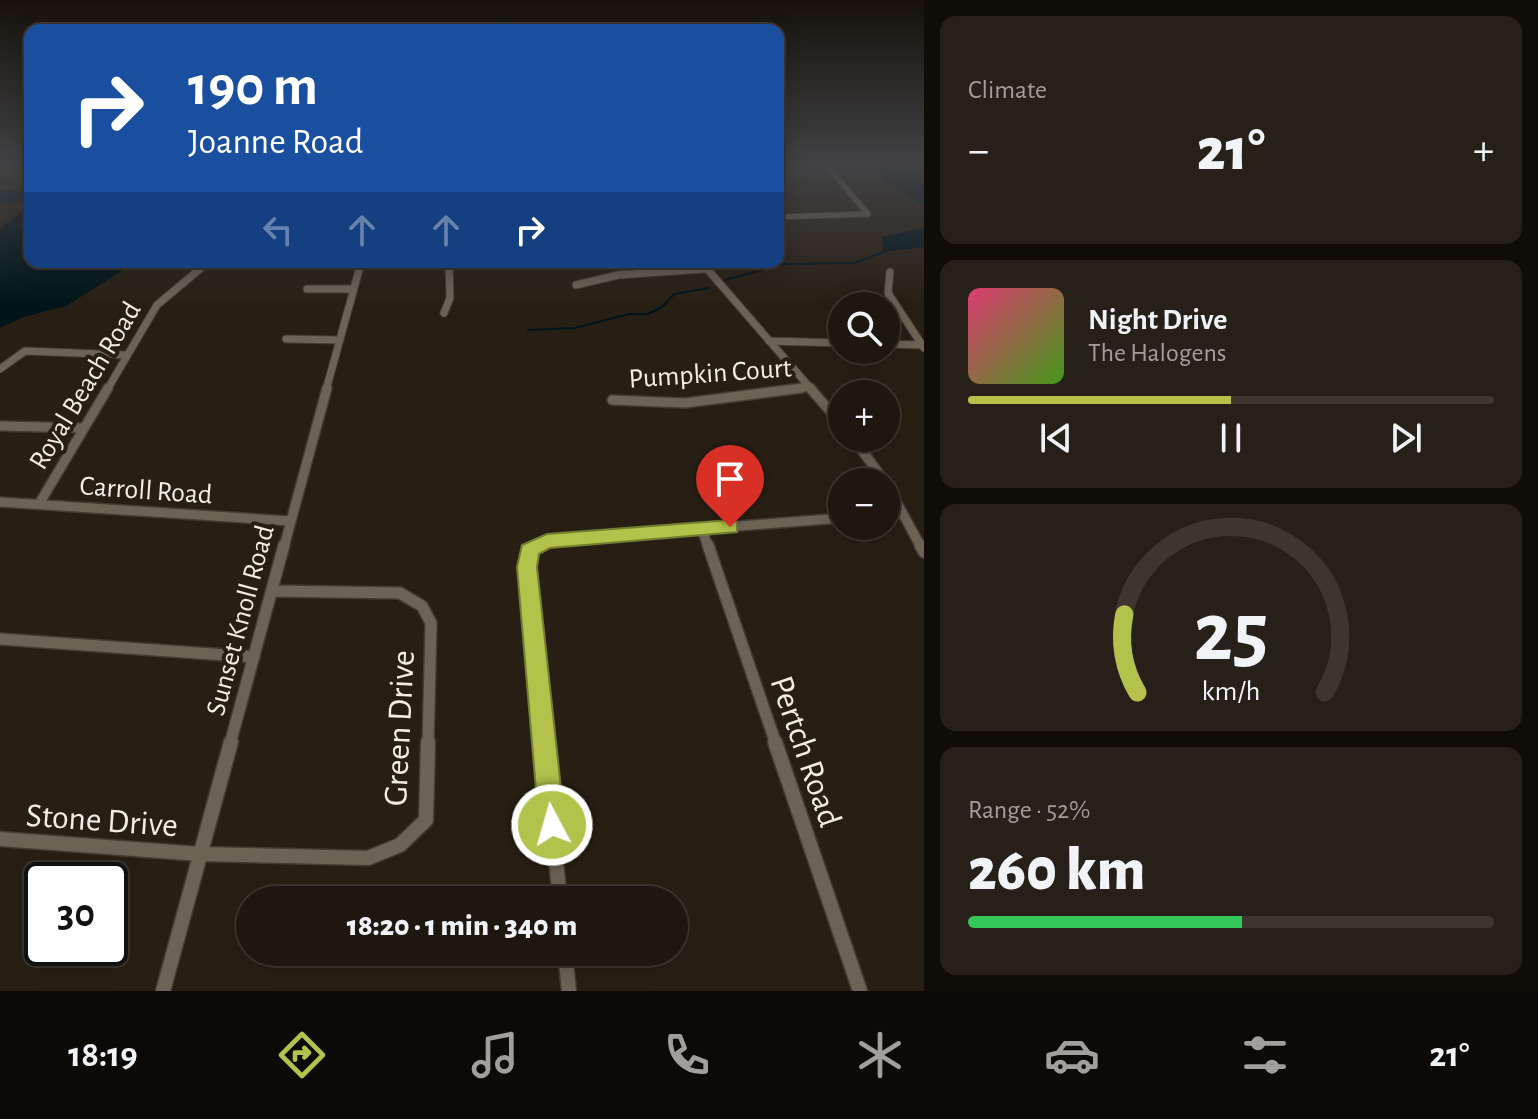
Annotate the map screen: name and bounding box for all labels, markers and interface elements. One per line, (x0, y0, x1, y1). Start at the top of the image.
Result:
icon: right (56, 56, 160, 160)
text: 190 m (188, 59, 318, 115)
text: Climate (968, 77, 1047, 103)
text: 21° (1197, 121, 1265, 181)
text: Joanne Road (188, 124, 363, 160)
text: − (968, 129, 989, 173)
text: + (1473, 129, 1494, 173)
icon: left (256, 208, 300, 252)
icon: ahead (340, 208, 384, 252)
icon: ahead (424, 208, 468, 252)
icon: right (508, 208, 552, 252)
map controls (828, 292, 900, 540)
button: search (828, 292, 900, 364)
street label: Royal Beach Road (25, 297, 147, 475)
text: Night Drive (1088, 305, 1227, 335)
text: The Halogens (1088, 340, 1226, 366)
street label: Pumpkin Court (628, 354, 793, 394)
button: + (828, 380, 900, 452)
icon: previous (1034, 416, 1078, 460)
icon: pause (1209, 416, 1253, 460)
icon: next (1384, 416, 1428, 460)
pin (696, 445, 764, 527)
icon: arrive (708, 457, 752, 501)
button: − (828, 468, 900, 540)
street label: Carroll Road (78, 472, 213, 510)
street label: Sunset Knoll Road (202, 522, 280, 719)
text: 25 (1193, 592, 1269, 676)
street label: Green Drive (379, 649, 421, 807)
street label: Pertch Road (763, 672, 847, 832)
text: km/h (1202, 678, 1260, 707)
position arrow (510, 783, 594, 867)
text: Range · 52% (968, 797, 1090, 823)
street label: Stone Drive (25, 799, 179, 843)
text: 260 km (968, 841, 1145, 901)
speed limit sign: 30 (24, 862, 128, 966)
text: 18:20 · 1 min · 340 m (347, 911, 577, 941)
icon: directions (274, 1027, 330, 1083)
icon: music (467, 1027, 523, 1083)
icon: phone (659, 1027, 715, 1083)
icon: climate (852, 1027, 908, 1083)
icon: car (1044, 1027, 1100, 1083)
icon: filters (1237, 1027, 1293, 1083)
text: 18:19 (68, 1037, 138, 1073)
text: 21° (1429, 1037, 1470, 1073)

